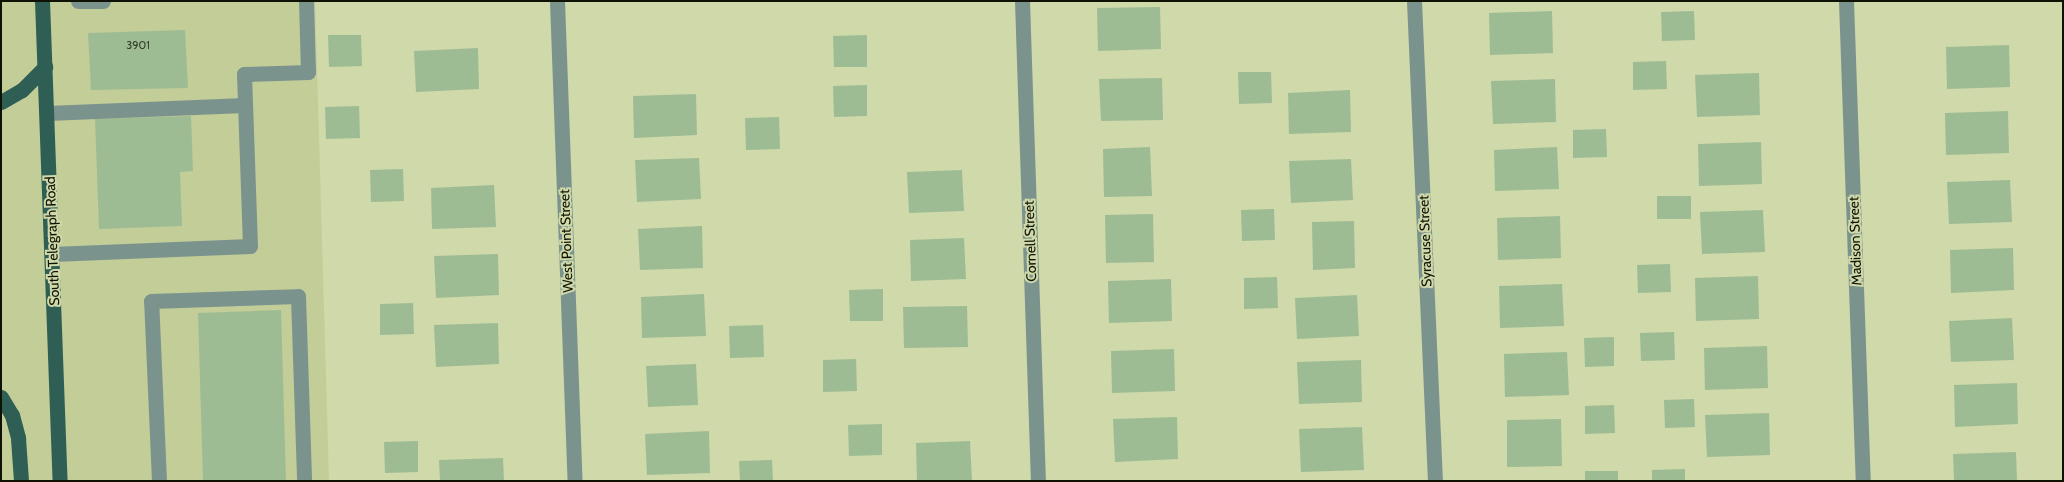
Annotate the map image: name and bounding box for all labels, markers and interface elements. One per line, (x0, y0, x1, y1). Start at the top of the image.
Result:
house number: 3901 (126, 38, 150, 52)
street label: South Telegraph Road (41, 176, 63, 306)
street label: West Point Street (556, 189, 576, 293)
street label: Syracuse Street (1415, 195, 1435, 287)
street label: Madison Street (1845, 196, 1865, 286)
street label: Cornell Street (1020, 200, 1040, 282)

